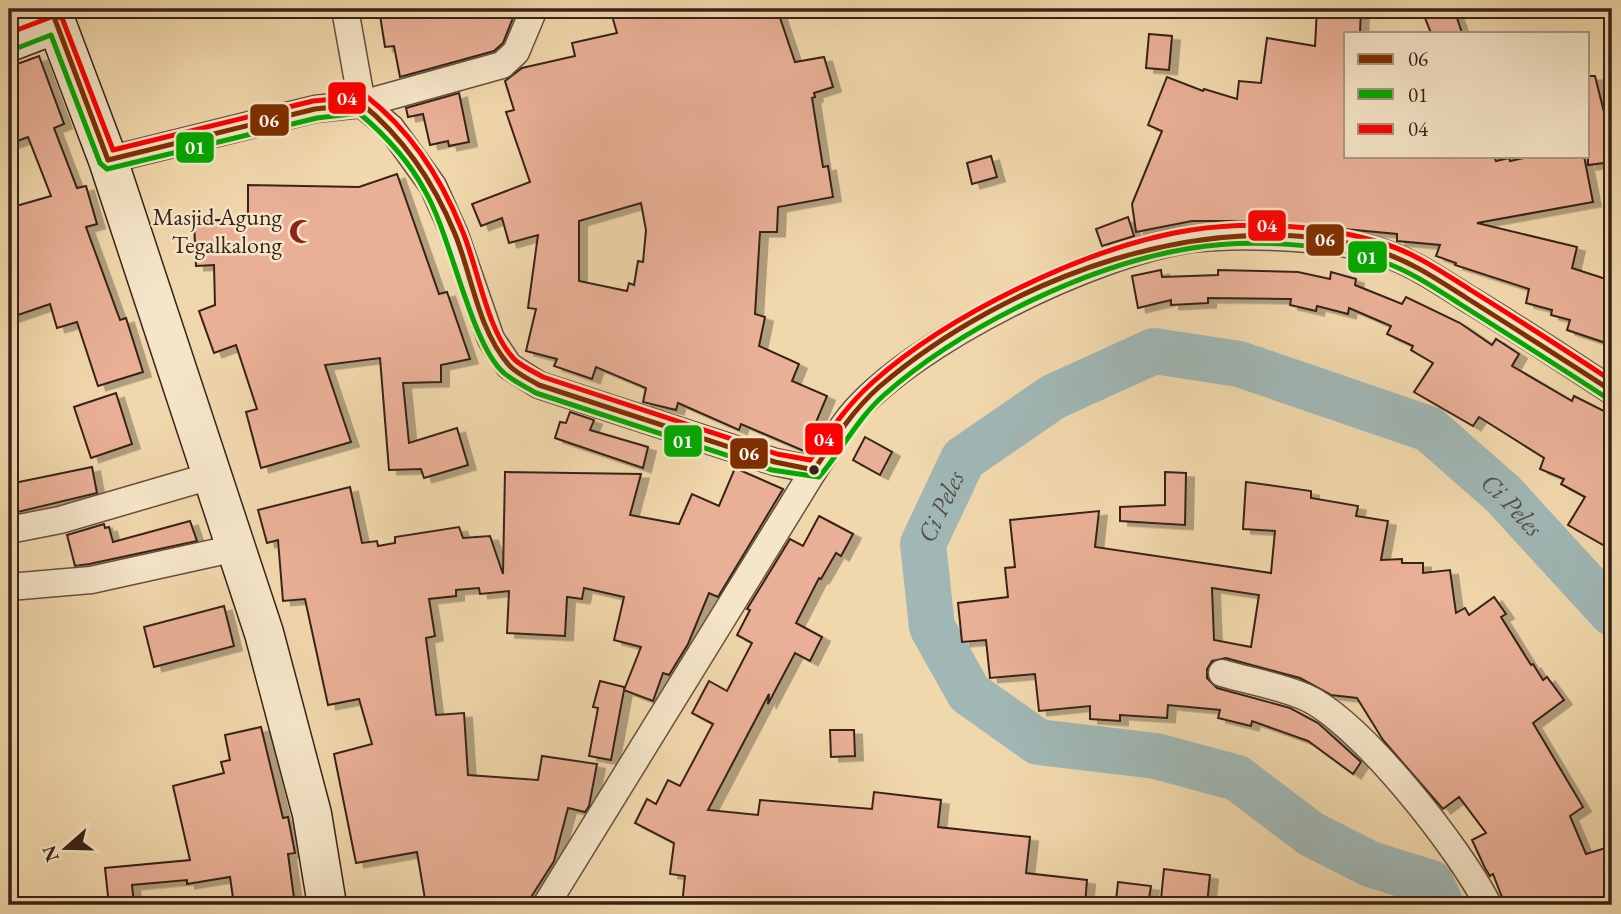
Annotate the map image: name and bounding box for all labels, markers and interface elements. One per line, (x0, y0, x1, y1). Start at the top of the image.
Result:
legend (1344, 32, 1590, 158)
text: 06 (1408, 45, 1428, 72)
line badge: 04 (327, 81, 367, 115)
text: 01 (1408, 81, 1428, 108)
text: 04 (337, 86, 358, 111)
line badge: 06 (249, 103, 290, 137)
text: 06 (259, 108, 279, 133)
text: 04 (1408, 115, 1429, 142)
line badge: 01 (175, 131, 215, 164)
text: 01 (185, 135, 205, 160)
place label: Masjid Agung Tegalkalong (152, 201, 283, 260)
line badge: 04 (1247, 209, 1287, 242)
text: 04 (1257, 213, 1278, 238)
mosque icon: Masjid Agung Tegalkalong (288, 217, 316, 245)
line badge: 06 (1305, 223, 1345, 257)
text: 06 (1315, 227, 1335, 252)
line badge: 01 (1347, 240, 1388, 274)
text: 01 (1357, 245, 1377, 270)
line badge: 04 (804, 422, 844, 456)
line badge: 01 (663, 424, 703, 458)
text: 04 (814, 427, 835, 452)
text: 01 (673, 429, 693, 454)
line badge: 06 (729, 437, 769, 470)
text: 06 (739, 441, 759, 466)
unlabelled marker (807, 463, 821, 477)
water label: Ci Peles (909, 464, 972, 548)
water label: Ci Peles (1474, 465, 1551, 544)
north arrow (32, 813, 102, 883)
text: N (36, 842, 65, 865)

